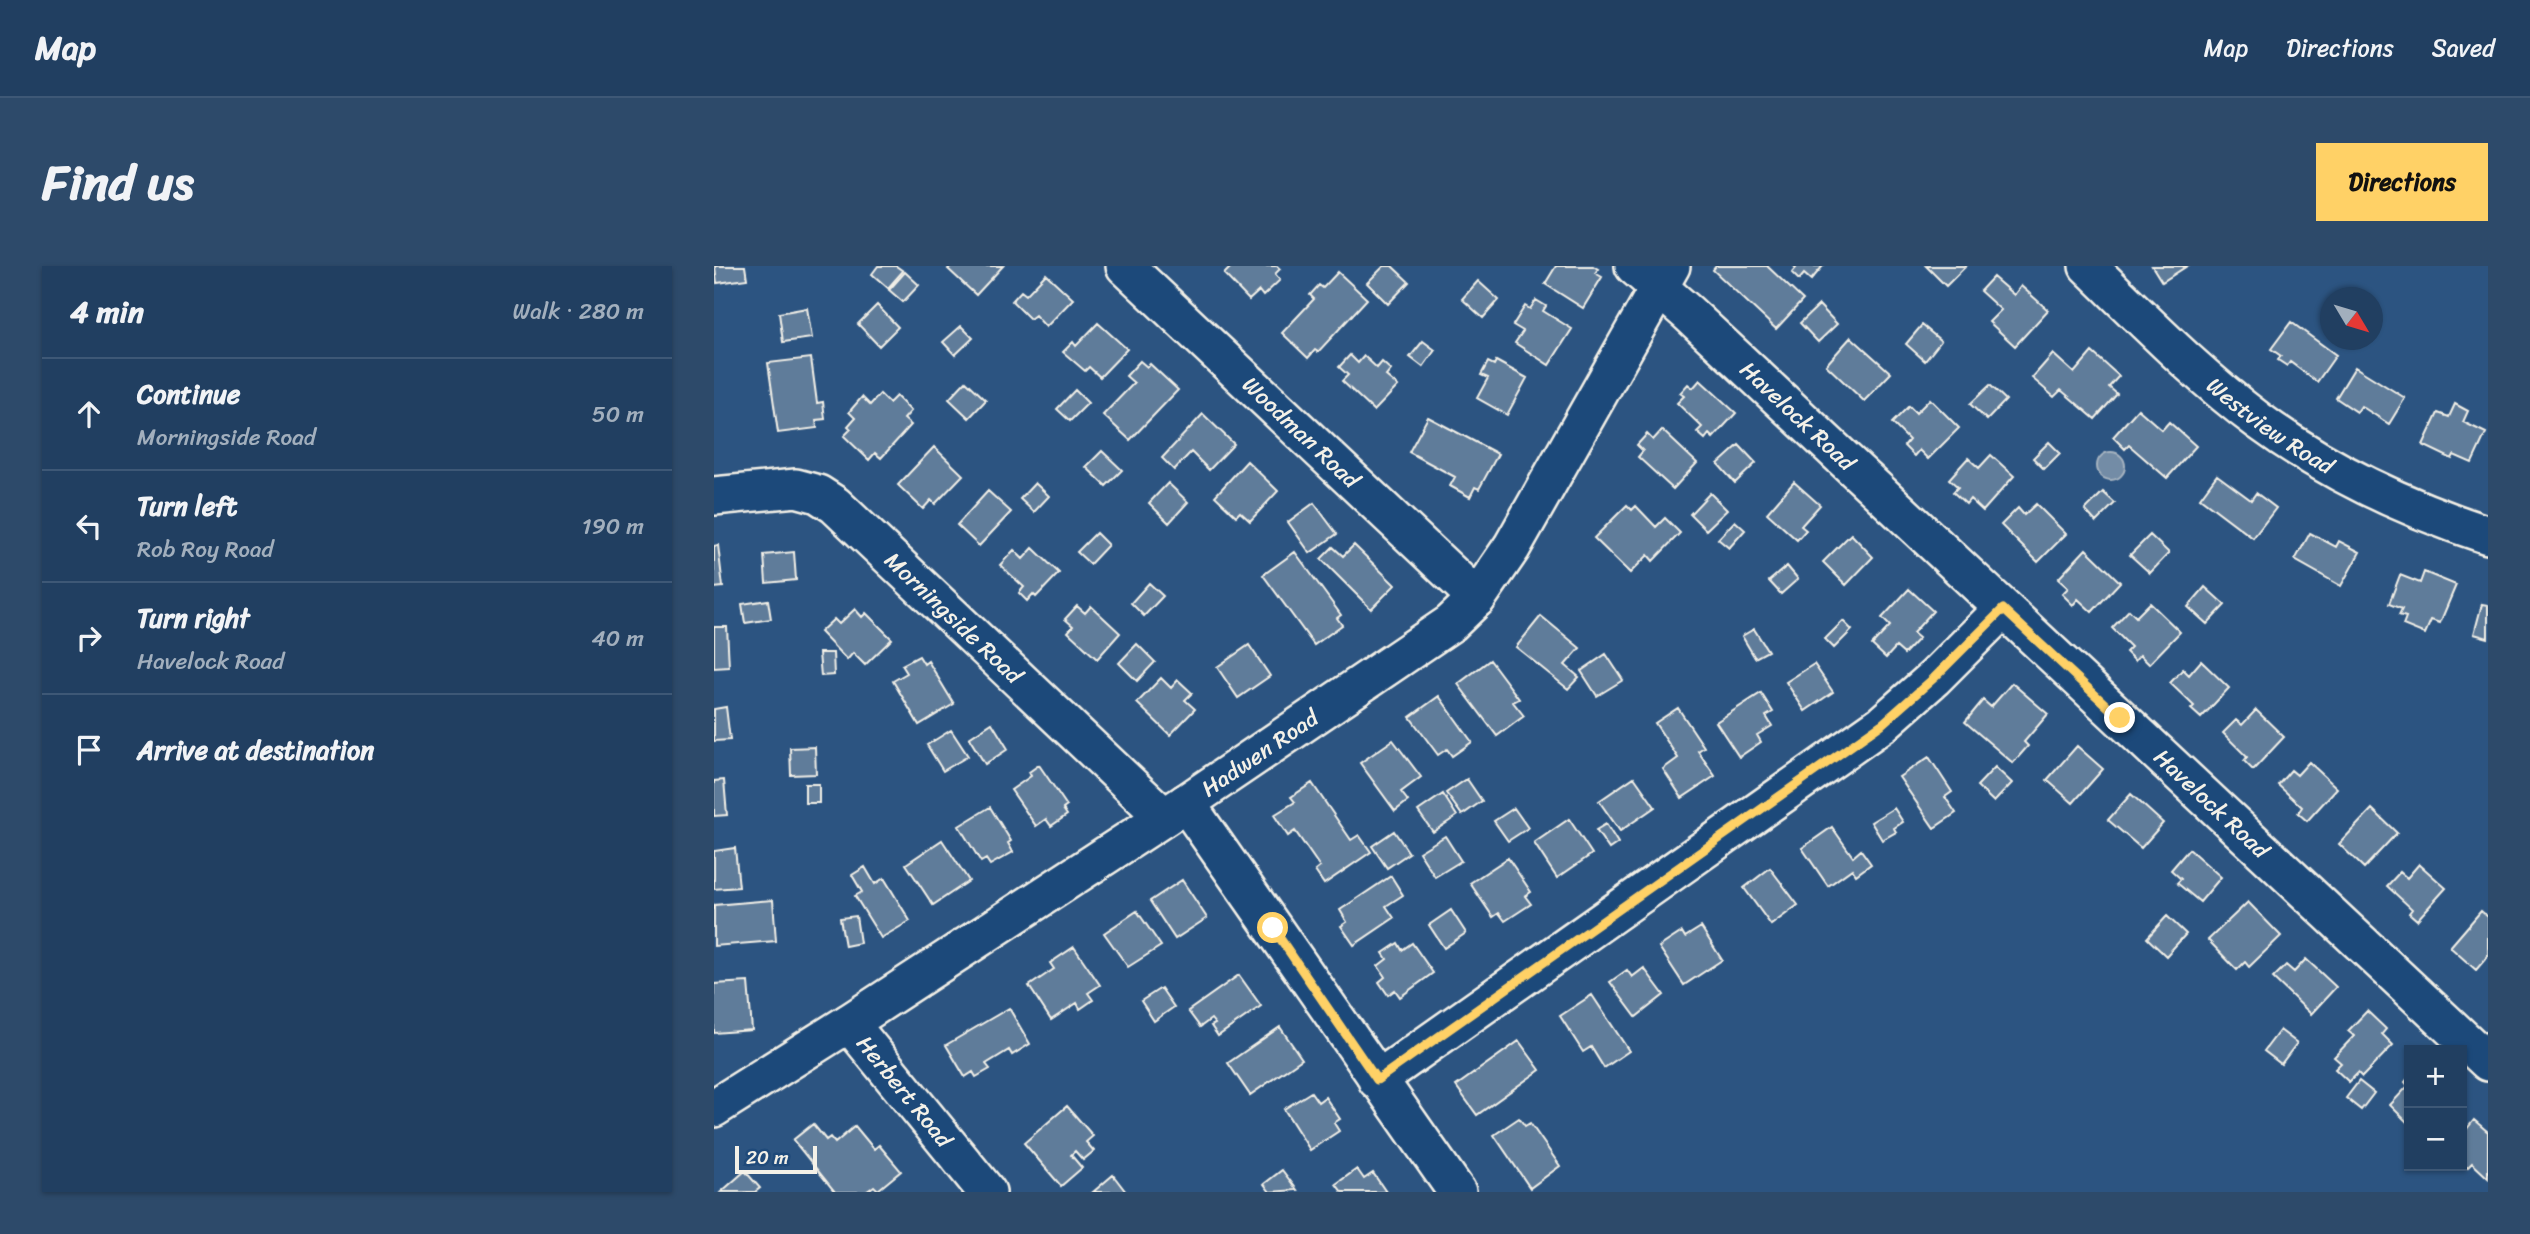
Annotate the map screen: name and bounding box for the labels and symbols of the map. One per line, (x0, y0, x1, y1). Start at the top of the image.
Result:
north arrow (2320, 287, 2383, 350)
street label: Havelock Road (1730, 351, 1867, 483)
street label: Woodman Road (1232, 366, 1371, 500)
street label: Westview Road (2197, 366, 2344, 487)
street label: Morningside Road (874, 541, 1034, 696)
street label: Hadwen Road (1192, 697, 1329, 808)
route end (2104, 702, 2135, 733)
street label: Havelock Road (2144, 738, 2281, 870)
route start (1257, 912, 1288, 943)
street label: Herbert Road (845, 1026, 964, 1159)
scale bar (735, 1143, 817, 1175)

